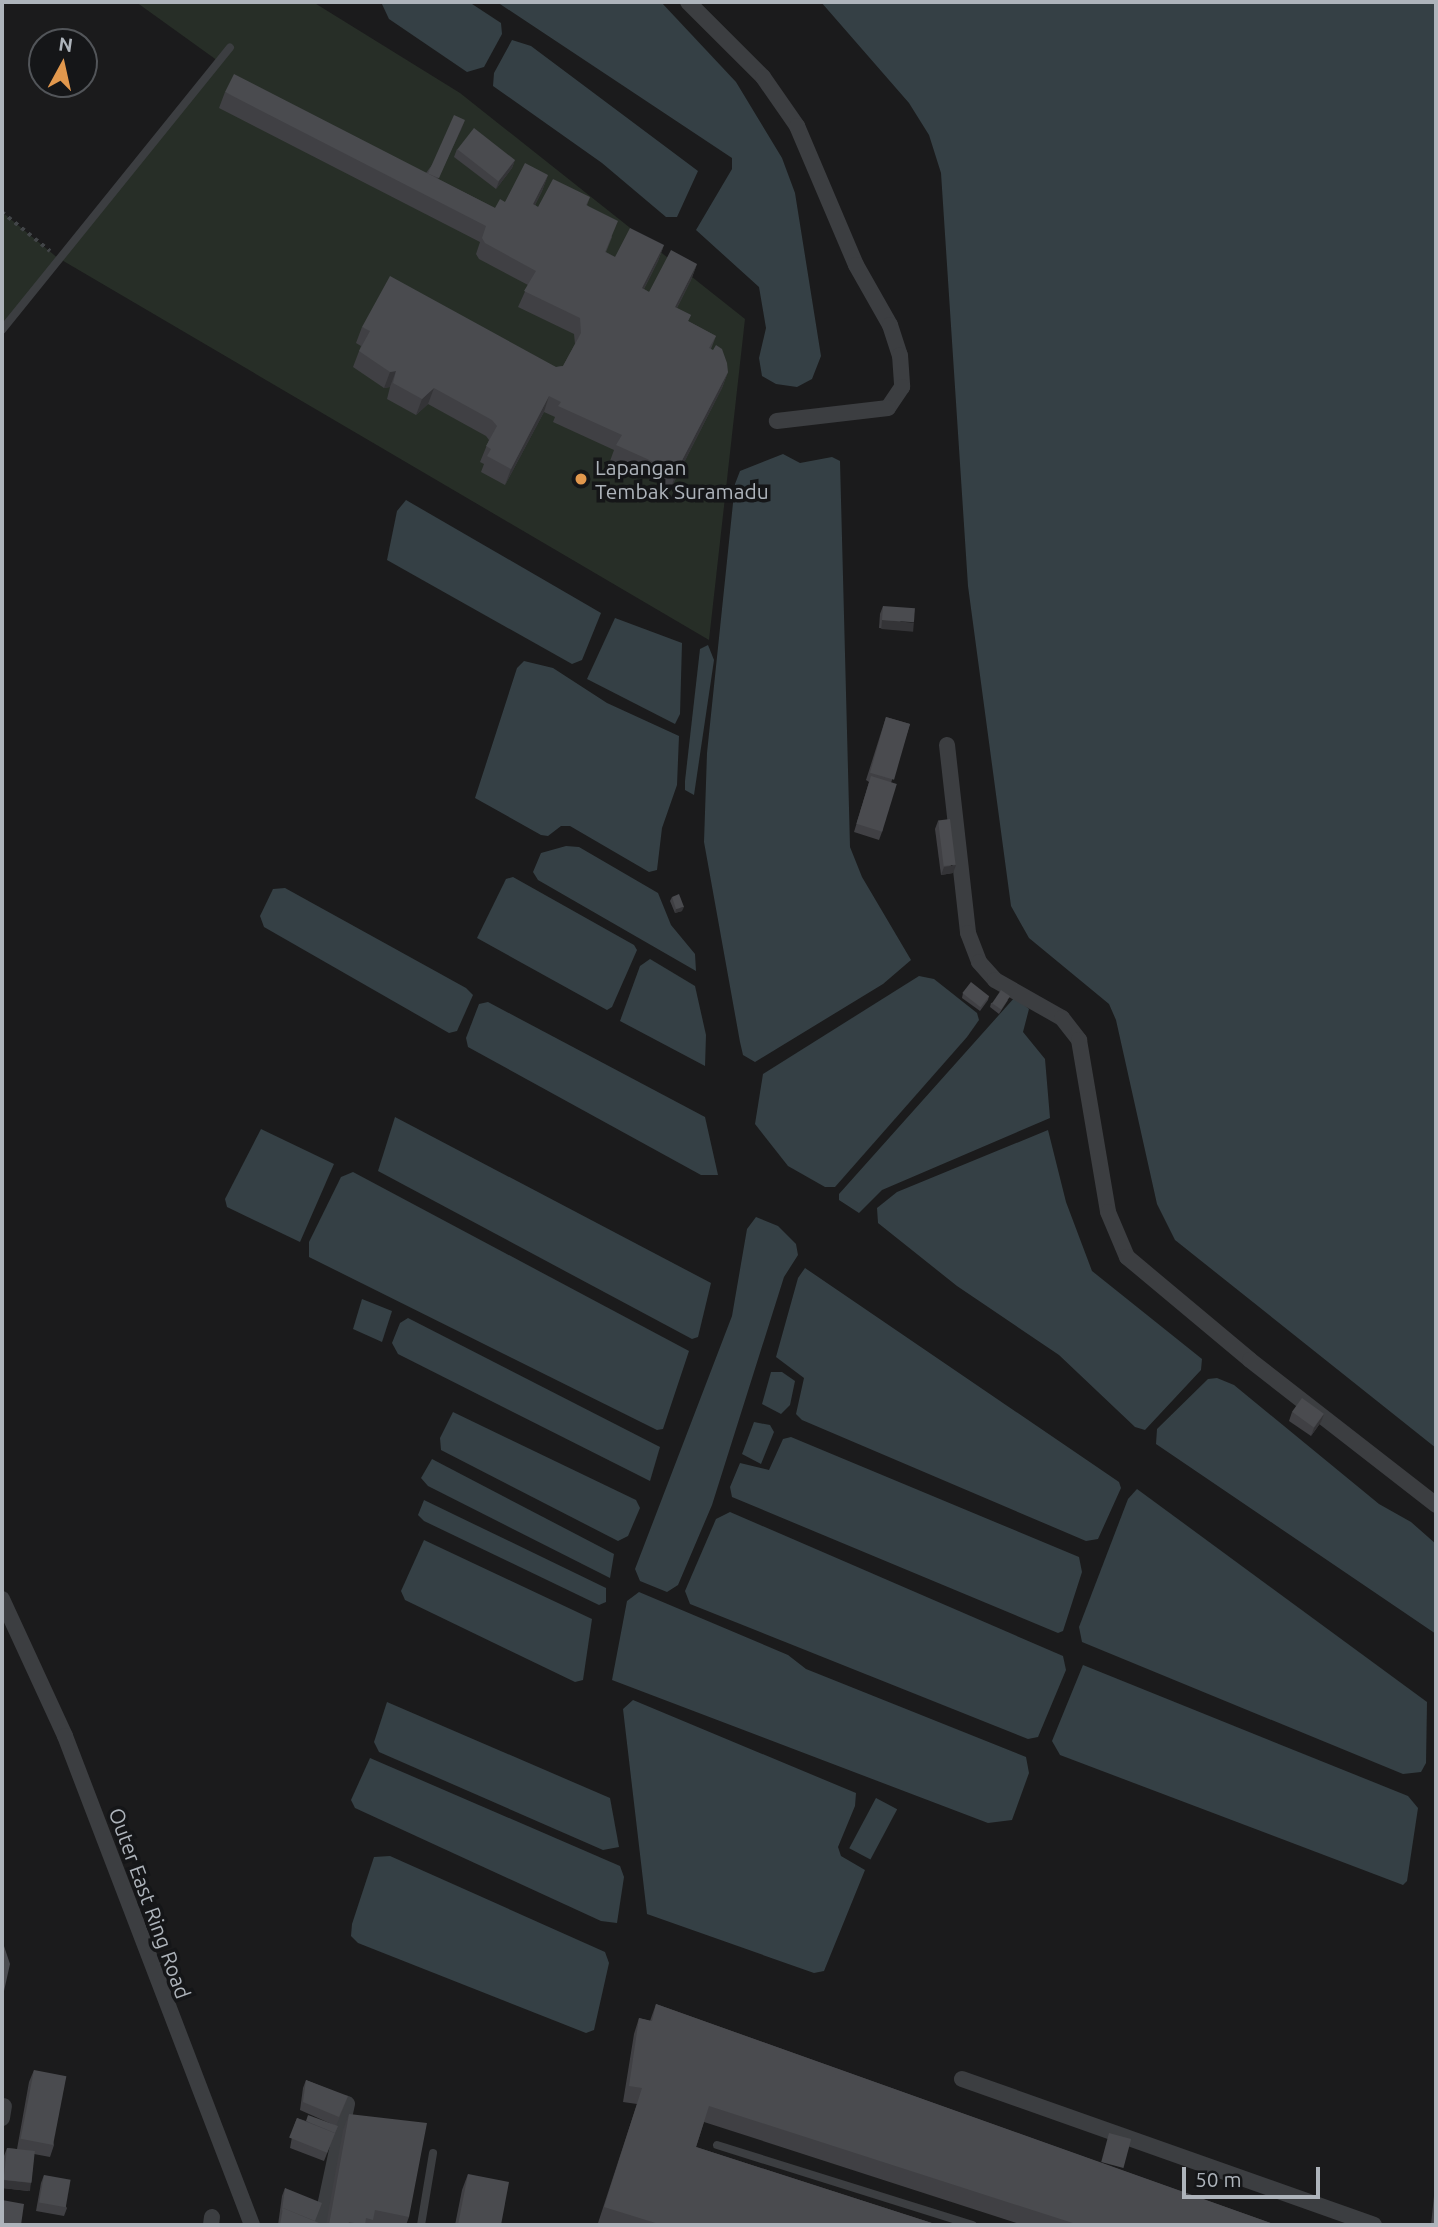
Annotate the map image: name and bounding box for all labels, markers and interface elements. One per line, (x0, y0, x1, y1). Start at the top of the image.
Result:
north arrow (28, 28, 98, 98)
text: N (57, 32, 74, 56)
place label: Lapangan Tembak Suramadu (595, 454, 769, 504)
marker: Lapangan Tembak Suramadu (573, 471, 589, 487)
street label: Outer East Ring Road (104, 1804, 196, 2002)
scale bar (1186, 2154, 1324, 2198)
text: 50 m (1195, 2167, 1242, 2191)

